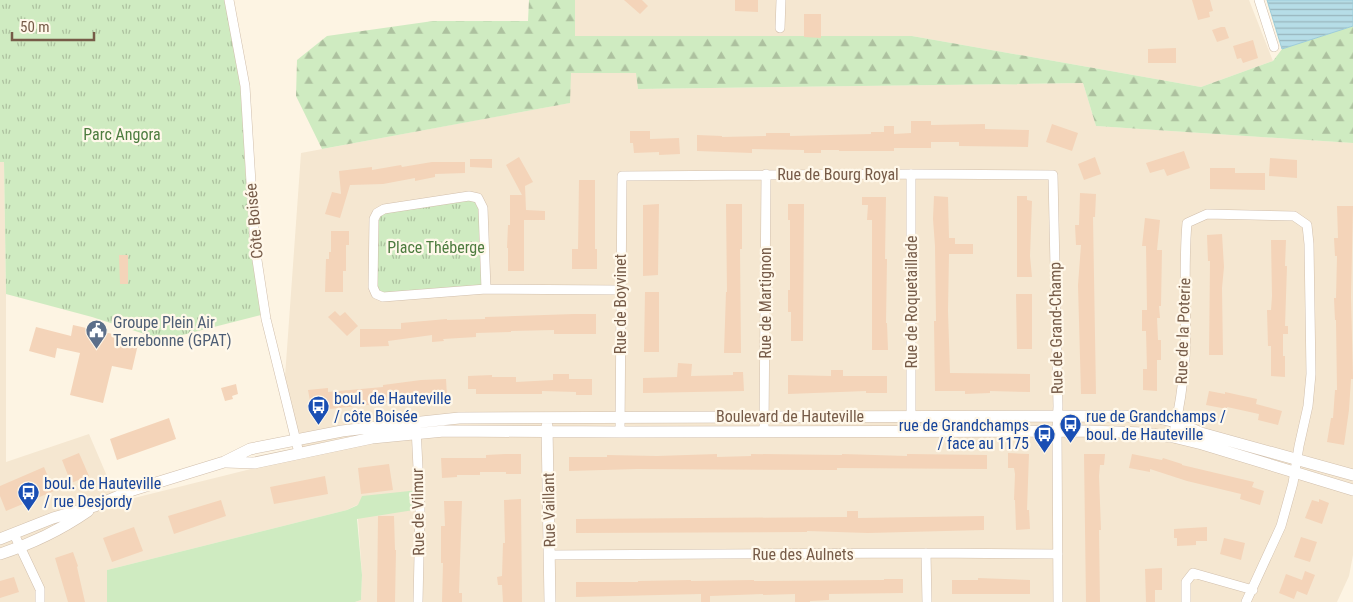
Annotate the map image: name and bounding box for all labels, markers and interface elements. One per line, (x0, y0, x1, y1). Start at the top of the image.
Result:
scale bar (12, 10, 95, 42)
text: 50 m (20, 18, 50, 36)
park label: Parc Angora (83, 125, 161, 144)
street label: Rue de Bourg Royal (777, 165, 899, 184)
street label: Côte Boisée (241, 182, 267, 260)
street label: Rue de Roquetaillade (902, 236, 921, 368)
park label: Place Théberge (387, 238, 485, 257)
street label: Rue de Martignon (756, 247, 775, 359)
street label: Rue de Boyvinet (611, 254, 630, 354)
street label: Rue de Grand-Champ (1045, 262, 1067, 394)
street label: Rue de la Poterie (1172, 277, 1194, 385)
place label: Groupe Plein Air Terrebonne (GPAT) (113, 313, 232, 350)
public building icon: Groupe Plein Air Terrebonne (GPAT) (85, 319, 109, 350)
place label: boul. de Hauteville / côte Boisée (334, 389, 451, 426)
bus stop icon: boul. de Hauteville / côte Boisée (306, 395, 330, 426)
street label: Boulevard de Hauteville (716, 407, 864, 426)
place label: rue de Grandchamps / boul. de Hauteville (1086, 407, 1226, 444)
bus stop icon: rue de Grandchamps / boul. de Hauteville (1058, 413, 1082, 444)
place label: rue de Grandchamps / face au 1175 (899, 416, 1029, 453)
bus stop icon: rue de Grandchamps / face au 1175 (1033, 422, 1057, 453)
street label: Rue de Vilmur (408, 468, 428, 556)
street label: Rue Vaillant (539, 472, 559, 548)
place label: boul. de Hauteville / rue Desjordy (44, 474, 161, 511)
bus stop icon: boul. de Hauteville / rue Desjordy (16, 480, 40, 511)
street label: Rue des Aulnets (752, 545, 854, 564)

